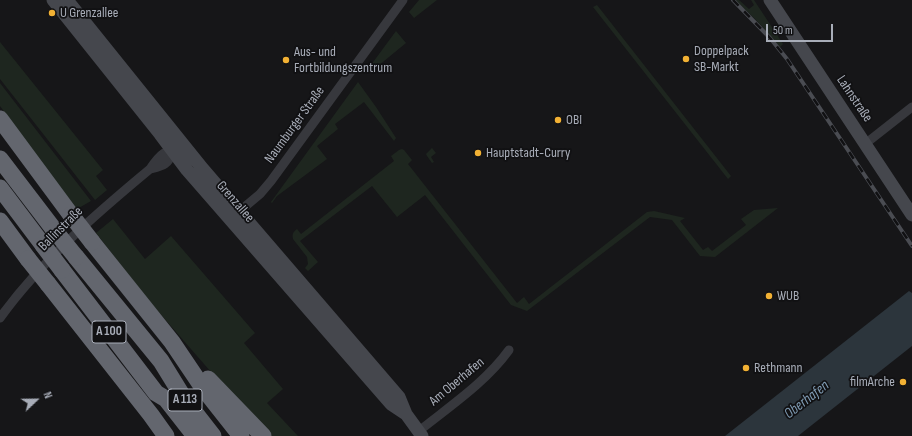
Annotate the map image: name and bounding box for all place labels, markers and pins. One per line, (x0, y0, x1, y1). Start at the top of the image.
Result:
place label: U Grenzallee (60, 5, 118, 21)
marker: U Grenzallee (47, 8, 57, 18)
place label: Doppelpack SB-Markt (694, 43, 749, 76)
place label: Aus- und Fortbildungszentrum (294, 44, 392, 76)
marker: Doppelpack SB-Markt (681, 54, 691, 64)
marker: Aus- und Fortbildungszentrum (281, 55, 291, 65)
place label: OBI (566, 112, 582, 128)
marker: OBI (553, 115, 563, 125)
place label: Hauptstadt-Curry (486, 145, 570, 161)
marker: Hauptstadt-Curry (473, 148, 483, 158)
place label: WUB (777, 288, 799, 304)
marker: WUB (764, 291, 774, 301)
place label: Rethmann (754, 360, 803, 376)
marker: Rethmann (741, 363, 751, 373)
place label: filmArche (850, 374, 895, 390)
marker: filmArche (898, 377, 908, 387)

